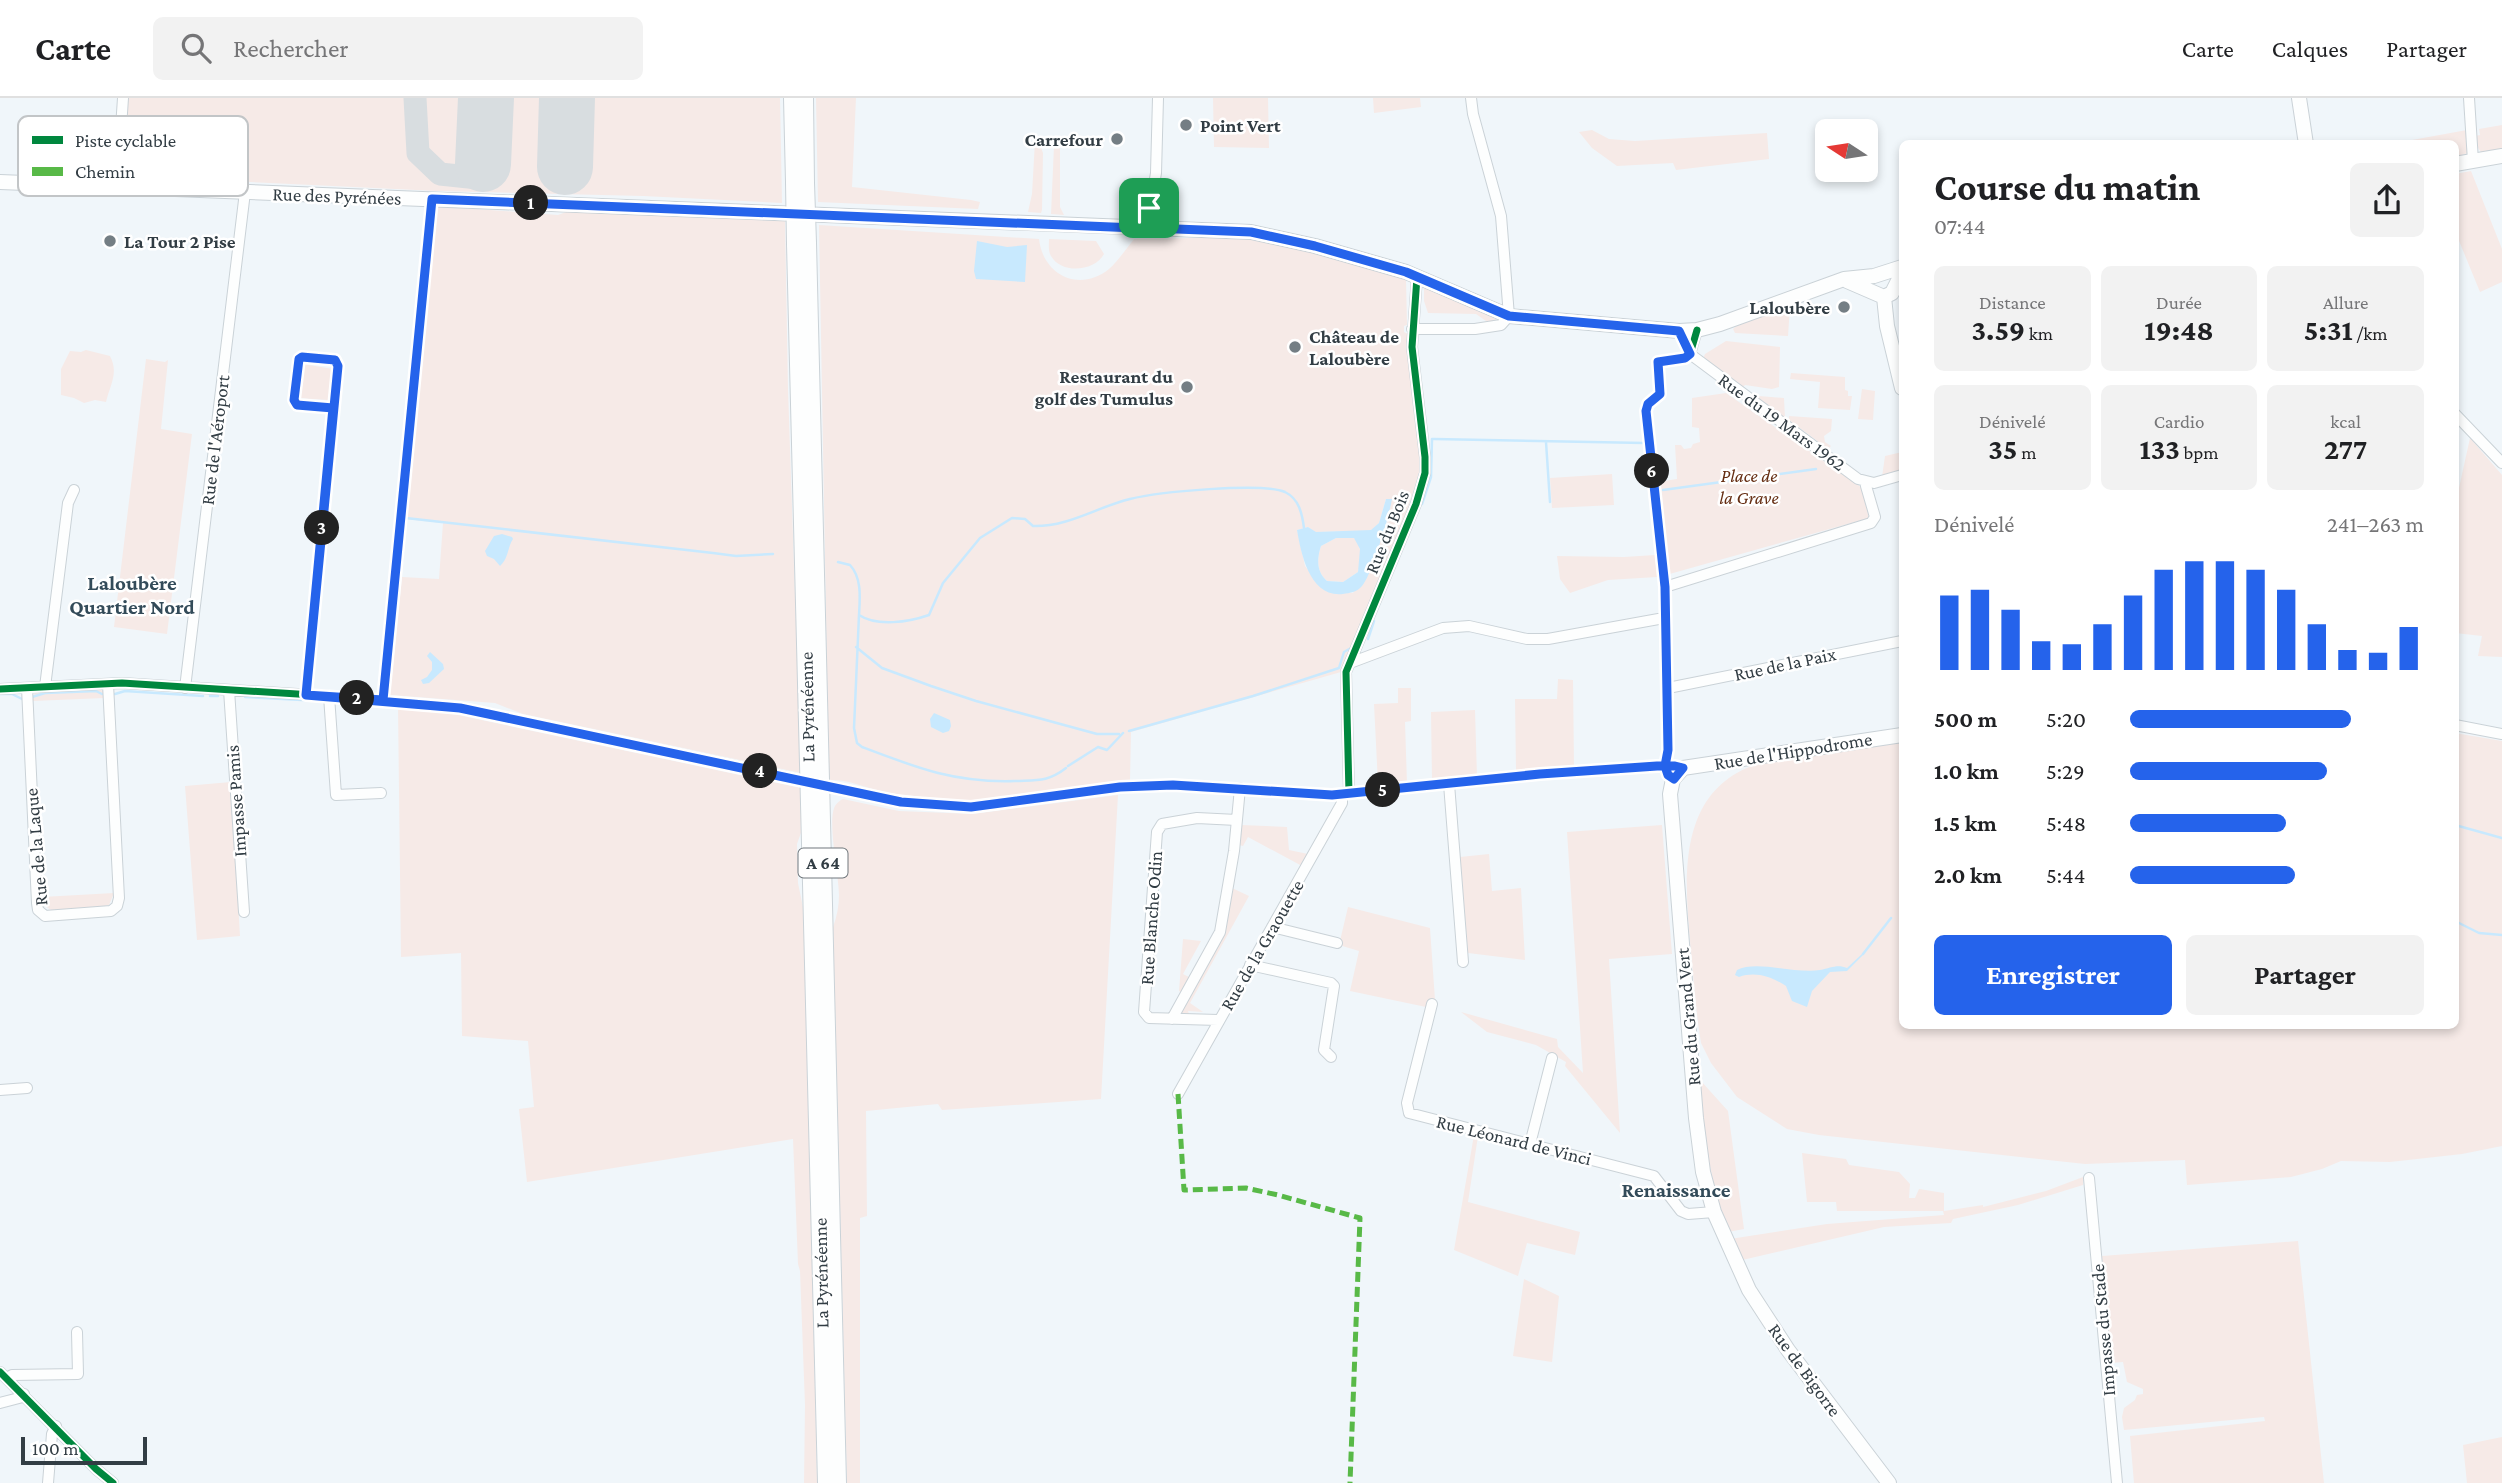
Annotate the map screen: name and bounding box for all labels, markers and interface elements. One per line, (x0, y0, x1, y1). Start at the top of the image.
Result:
search box (153, 17, 643, 80)
icon: search (177, 29, 215, 67)
text: Carte (35, 30, 111, 67)
text: Rechercher (233, 34, 349, 63)
text: Carte (2182, 35, 2234, 62)
text: Calques (2272, 35, 2348, 62)
text: Partager (2386, 35, 2467, 62)
place label: Point Vert (1200, 115, 1281, 136)
legend (18, 116, 248, 196)
marker: Point Vert (1178, 117, 1194, 133)
north arrow (1815, 119, 1878, 182)
map controls (1815, 119, 1878, 182)
place label: Carrefour (1024, 129, 1103, 150)
text: Piste cyclable (75, 130, 176, 151)
marker: Carrefour (1109, 131, 1125, 147)
text: Chemin (75, 161, 135, 182)
button: share (2350, 163, 2424, 237)
text: Course du matin (1934, 166, 2200, 208)
pin (1119, 178, 1179, 238)
street label: Rue des Pyrénées (272, 183, 402, 209)
pin: 1 (514, 186, 548, 220)
icon: arrive (1130, 189, 1168, 227)
text: 1 (527, 192, 534, 213)
text: 07:44 (1934, 213, 1985, 239)
place label: La Tour 2 Pise (124, 231, 236, 252)
marker: La Tour 2 Pise (102, 233, 118, 249)
text: Distance (1979, 292, 2046, 313)
text: Durée (2156, 292, 2202, 313)
text: Allure (2323, 292, 2368, 313)
place label: Laloubère (1749, 297, 1830, 318)
marker: Laloubère (1836, 299, 1852, 315)
text: 3.59 (1972, 313, 2025, 346)
text: 19:48 (2144, 313, 2214, 346)
text: 5:31 (2304, 313, 2353, 346)
text: km (2025, 323, 2053, 344)
text: /km (2353, 323, 2387, 344)
place label: Château de Laloubère (1309, 326, 1399, 369)
marker: Château de Laloubère (1287, 339, 1303, 355)
place label: Restaurant du golf des Tumulus (1035, 366, 1173, 409)
street label: Rue du 19 Mars 1962 (1714, 369, 1850, 475)
street label: Rue de l'Aéroport (197, 373, 233, 506)
marker: Restaurant du golf des Tumulus (1179, 379, 1195, 395)
text: Dénivelé (1979, 411, 2046, 432)
text: Cardio (2154, 411, 2204, 432)
text: kcal (2330, 411, 2361, 432)
text: 35 (1988, 432, 2018, 465)
text: 133 (2140, 432, 2180, 465)
text: 277 (2324, 432, 2367, 465)
text: m (2018, 442, 2036, 463)
text: bpm (2180, 442, 2218, 463)
pin: 6 (1634, 454, 1670, 488)
text: 6 (1646, 460, 1657, 481)
park label: Place de la Grave (1719, 465, 1779, 508)
street label: Rue du Bois (1361, 487, 1413, 577)
pin: 3 (304, 510, 340, 546)
text: Dénivelé (1934, 511, 2014, 537)
text: 241–263 m (2327, 511, 2424, 537)
text: 3 (317, 517, 326, 538)
district label: Laloubère Quartier Nord (69, 571, 195, 619)
street label: Rue de la Paix (1732, 643, 1838, 685)
street label: La Pyrénéenne (796, 652, 818, 762)
pin: 2 (340, 680, 374, 716)
text: 2 (352, 687, 361, 708)
text: 500 m (1934, 706, 1997, 732)
text: 5:20 (2046, 706, 2086, 732)
street label: Rue de l'Hippodrome (1712, 728, 1874, 774)
street label: Impasse Pamis (222, 744, 250, 858)
pin: 4 (742, 754, 778, 788)
text: 1.0 km (1934, 758, 1999, 784)
text: 5:29 (2046, 758, 2085, 784)
text: 4 (754, 760, 765, 781)
pin: 5 (1366, 772, 1400, 808)
text: 5 (1378, 779, 1387, 800)
street label: Rue de la Laque (20, 787, 52, 907)
text: 1.5 km (1934, 810, 1997, 836)
text: 5:48 (2046, 810, 2086, 836)
road number: A 64 (798, 848, 848, 878)
street label: Rue Blanche Odin (1136, 850, 1166, 986)
text: 2.0 km (1934, 862, 2002, 888)
text: 5:44 (2046, 862, 2086, 888)
street label: Rue de la Graouette (1216, 876, 1308, 1014)
button: Enregistrer (1934, 935, 2172, 1015)
button: Partager (2186, 935, 2424, 1015)
street label: Rue du Grand Vert (1671, 946, 1704, 1087)
street label: Rue Léonard de Vinci (1434, 1111, 1594, 1169)
district label: Renaissance (1621, 1178, 1731, 1202)
street label: La Pyrénéenne (810, 1218, 832, 1328)
street label: Impasse du Stade (2087, 1263, 2119, 1397)
street label: Rue de Bigorre (1764, 1320, 1846, 1420)
scale bar (21, 1434, 147, 1466)
text: 100 m (32, 1438, 79, 1459)

